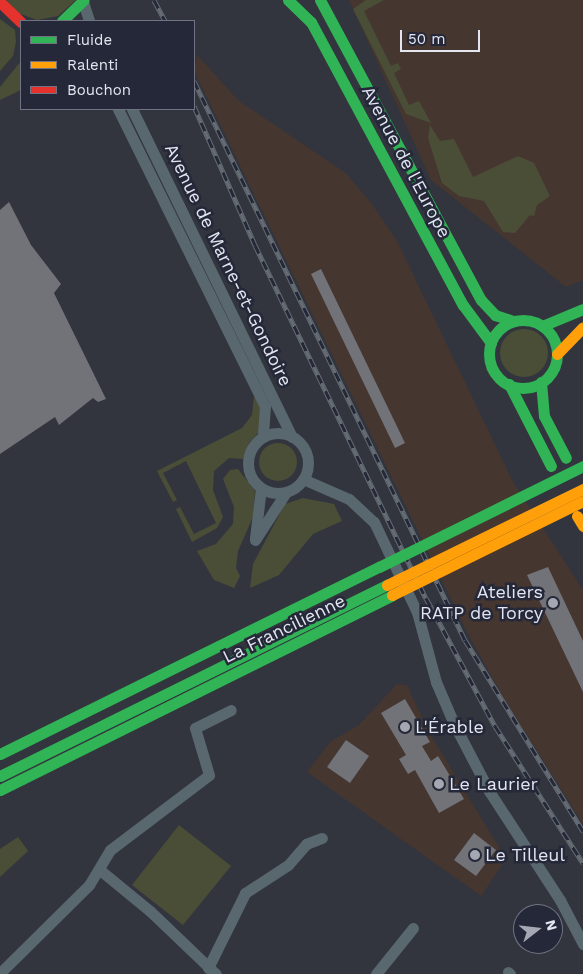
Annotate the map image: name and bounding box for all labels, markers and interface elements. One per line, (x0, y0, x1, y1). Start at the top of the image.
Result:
legend (20, 20, 195, 110)
scale bar (403, 20, 483, 52)
text: 50 m (408, 30, 445, 48)
text: Fluide (67, 31, 112, 49)
text: Ralenti (67, 56, 118, 74)
text: Bouchon (67, 81, 131, 99)
street label: Avenue de l'Europe (357, 82, 455, 242)
street label: Avenue de Marne-et-Gondoire (160, 140, 296, 390)
place label: Ateliers RATP de Torcy (419, 582, 543, 624)
street label: La Francilienne (219, 590, 349, 668)
marker: Ateliers RATP de Torcy (547, 597, 559, 609)
place label: L'Érable (415, 716, 484, 738)
marker: L'Érable (399, 721, 411, 733)
place label: Le Laurier (449, 773, 538, 795)
marker: Le Laurier (433, 778, 445, 790)
place label: Le Tilleul (485, 844, 565, 866)
marker: Le Tilleul (469, 849, 481, 861)
north arrow (513, 904, 563, 954)
text: N (542, 918, 561, 932)

